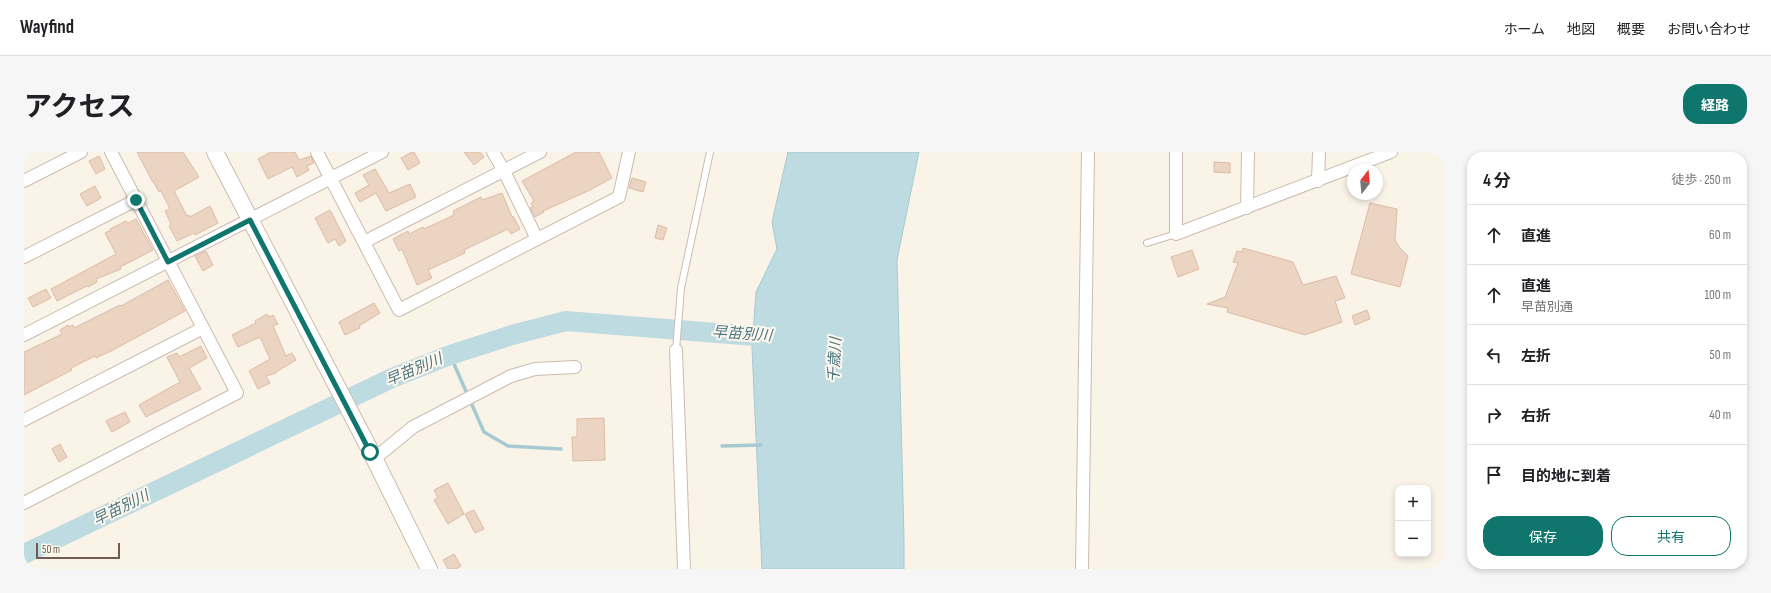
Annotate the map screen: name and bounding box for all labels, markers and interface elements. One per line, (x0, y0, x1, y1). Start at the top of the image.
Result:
text: Wayfind (20, 16, 74, 39)
text: ホーム (1503, 21, 1545, 38)
text: 地図 (1567, 21, 1595, 38)
text: 概要 (1617, 21, 1645, 38)
text: お問い合わせ (1667, 21, 1751, 38)
button: 経路 (1683, 84, 1747, 124)
text: アクセス (24, 91, 135, 124)
north arrow (1347, 164, 1383, 200)
text: 4 分 (1483, 171, 1511, 191)
text: 徒歩 · 250 m (1671, 172, 1731, 188)
route end (127, 191, 145, 209)
icon: ahead (1483, 224, 1505, 246)
text: 直進 (1521, 227, 1551, 246)
text: 60 m (1709, 227, 1731, 243)
text: 直進 (1521, 277, 1551, 296)
icon: ahead (1483, 284, 1505, 306)
text: 100 m (1704, 287, 1731, 303)
text: 早苗別通 (1521, 299, 1573, 315)
water label: 早苗別川 (711, 322, 775, 346)
water label: 千歳川 (824, 335, 846, 383)
icon: left (1483, 344, 1505, 366)
text: 左折 (1521, 347, 1551, 366)
text: 50 m (1710, 347, 1731, 363)
water label: 早苗別川 (383, 349, 447, 390)
icon: right (1483, 404, 1505, 426)
text: 右折 (1521, 407, 1551, 426)
text: 40 m (1709, 407, 1731, 423)
route start (361, 443, 379, 461)
icon: arrive (1483, 464, 1505, 486)
text: 目的地に到着 (1521, 467, 1611, 486)
water label: 早苗別川 (90, 485, 154, 530)
map controls (1395, 485, 1431, 557)
button: + (1395, 485, 1431, 521)
button: 保存 (1483, 516, 1603, 556)
button: 共有 (1611, 516, 1731, 556)
button: − (1395, 521, 1431, 557)
scale bar (36, 541, 120, 560)
text: 50 m (42, 543, 60, 556)

